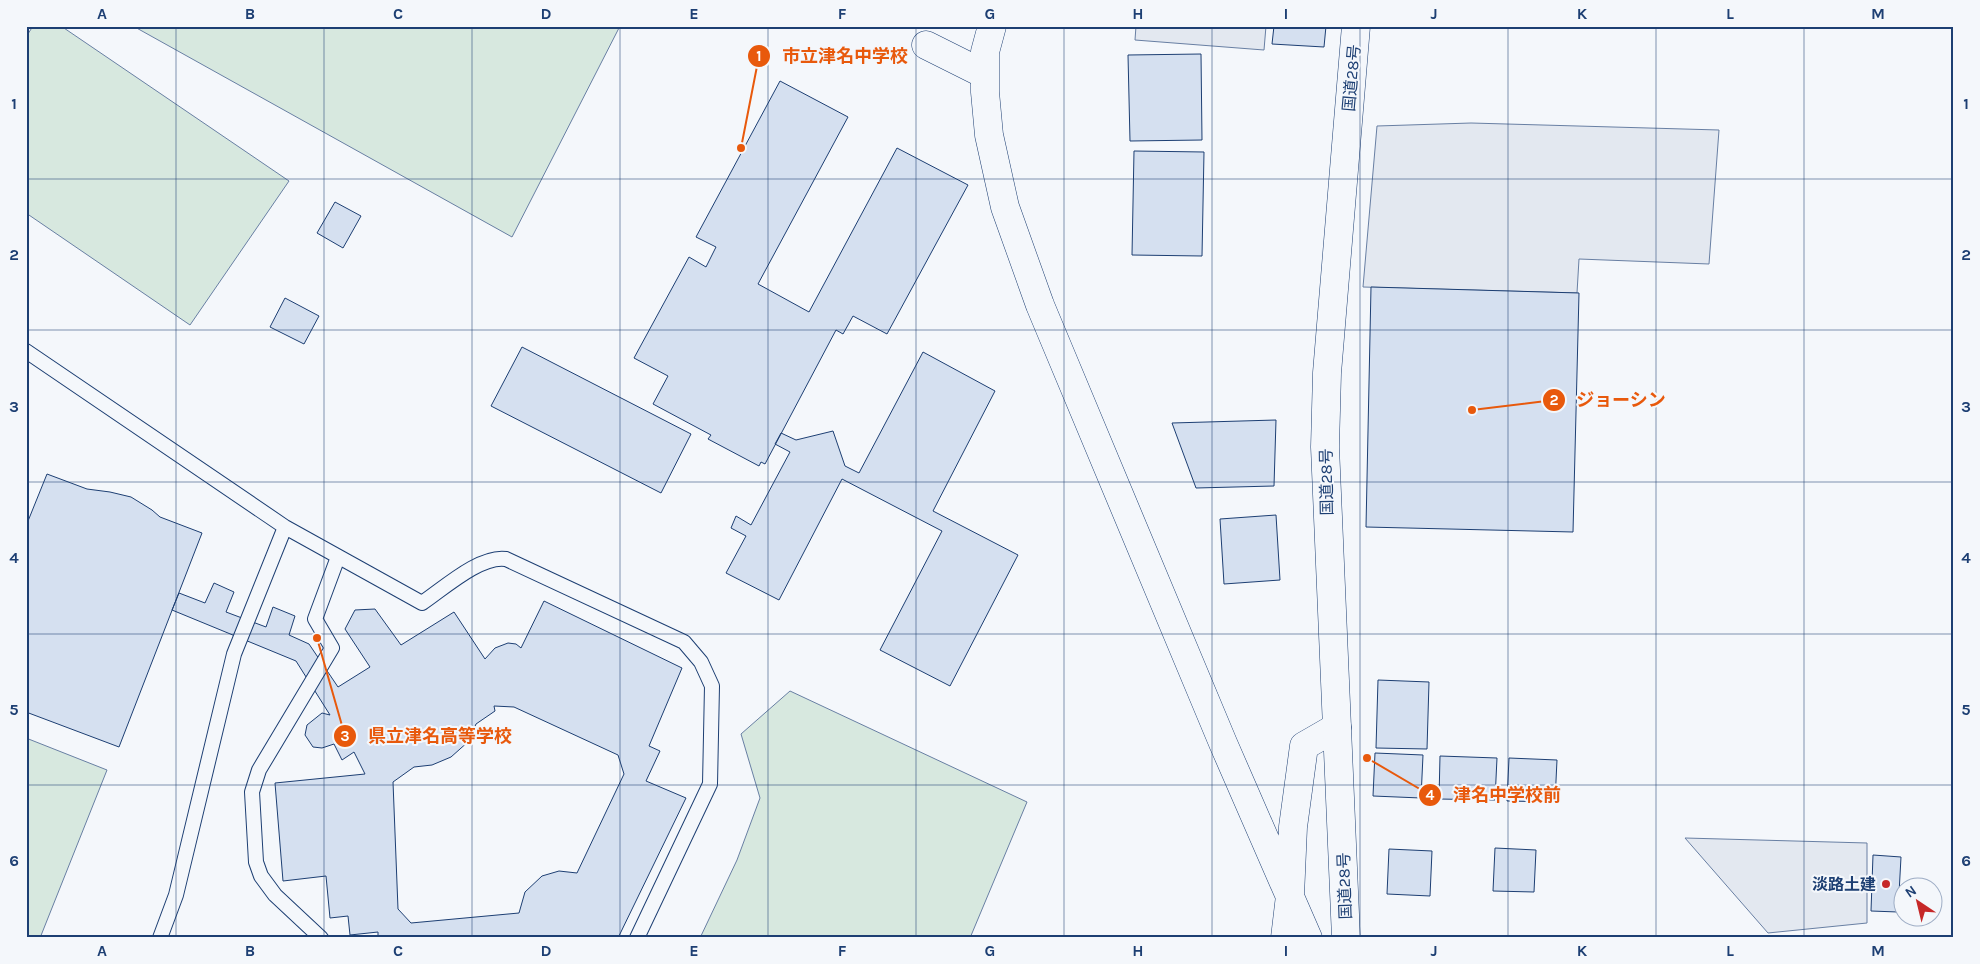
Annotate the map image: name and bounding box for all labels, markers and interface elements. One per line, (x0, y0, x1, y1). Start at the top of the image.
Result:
text: A (97, 4, 107, 23)
text: B (245, 4, 255, 23)
text: C (393, 4, 403, 23)
text: D (541, 4, 552, 23)
text: E (689, 4, 699, 23)
text: F (838, 4, 847, 23)
text: G (985, 4, 995, 23)
text: H (1132, 4, 1144, 23)
text: I (1284, 4, 1288, 23)
text: J (1430, 4, 1438, 23)
text: K (1577, 4, 1588, 23)
text: L (1726, 4, 1734, 23)
text: M (1871, 4, 1885, 23)
callout: 市立津名中学校 (747, 39, 918, 72)
street label: 国道28号 (1339, 44, 1364, 112)
text: 市立津名中学校 (782, 45, 908, 67)
text: 1 (756, 47, 762, 65)
text: 1 (11, 94, 17, 113)
text: 1 (1963, 94, 1969, 113)
text: 2 (9, 245, 19, 264)
text: 2 (1961, 245, 1971, 264)
callout: ジョーシン (1541, 383, 1676, 416)
text: ジョーシン (1576, 389, 1666, 411)
text: 2 (1549, 391, 1559, 409)
text: 3 (9, 397, 19, 416)
text: 3 (1961, 397, 1971, 416)
street label: 国道28号 (1316, 448, 1337, 516)
text: 4 (9, 548, 19, 567)
text: 4 (1961, 548, 1971, 567)
text: 5 (9, 700, 19, 719)
text: 5 (1961, 700, 1971, 719)
callout: 県立津名高等学校 (333, 720, 522, 753)
text: 県立津名高等学校 (368, 725, 512, 747)
text: 3 (340, 727, 350, 745)
callout: 津名中学校前 (1418, 779, 1571, 812)
text: 津名中学校前 (1453, 784, 1561, 806)
text: 4 (1426, 786, 1435, 804)
text: 6 (9, 851, 19, 870)
text: 6 (1961, 851, 1971, 870)
street label: 国道28号 (1334, 852, 1355, 920)
place label: 淡路土建 (1812, 875, 1876, 894)
north arrow (1892, 876, 1942, 926)
marker: 淡路土建 (1880, 878, 1892, 890)
text: N (1902, 882, 1920, 902)
text: A (97, 941, 107, 960)
text: B (245, 941, 255, 960)
text: C (393, 941, 403, 960)
text: D (541, 941, 552, 960)
text: E (689, 941, 699, 960)
text: F (838, 941, 847, 960)
text: G (985, 941, 995, 960)
text: H (1132, 941, 1144, 960)
text: I (1284, 941, 1288, 960)
text: J (1430, 941, 1438, 960)
text: K (1577, 941, 1588, 960)
text: L (1726, 941, 1734, 960)
text: M (1871, 941, 1885, 960)

